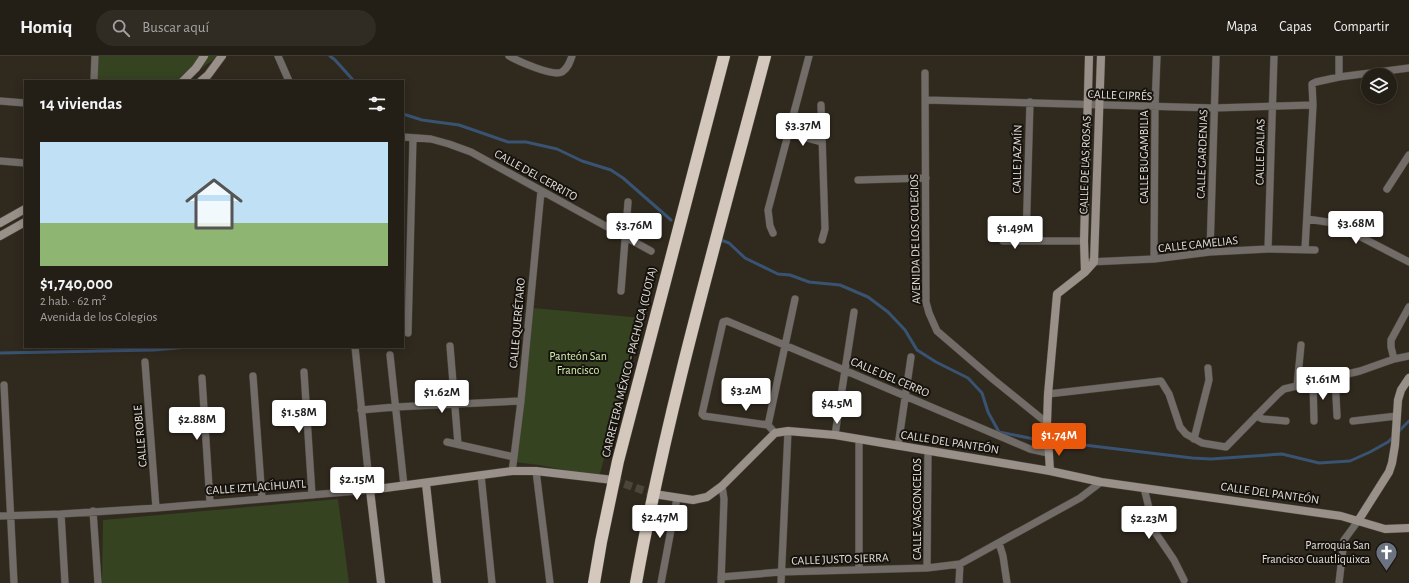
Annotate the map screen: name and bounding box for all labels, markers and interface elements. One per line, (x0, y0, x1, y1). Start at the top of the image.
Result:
search box (96, 10, 376, 46)
icon: search (110, 17, 132, 39)
text: Homiq (20, 18, 72, 37)
text: Buscar aquí (142, 20, 209, 35)
text: Mapa (1226, 20, 1257, 34)
text: Capas (1279, 20, 1312, 34)
text: Compartir (1334, 20, 1389, 34)
map controls (1361, 68, 1397, 104)
button: layers (1361, 68, 1397, 104)
street label: CALLE CIPRÉS (1087, 87, 1153, 102)
icon: filters (366, 93, 388, 115)
text: 14 viviendas (40, 95, 122, 112)
street label: CALLE GARDENIAS (1194, 109, 1210, 199)
street label: CALLE BUGAMBILIA (1138, 110, 1150, 204)
pin: $3.37M (770, 113, 836, 147)
street label: CALLE DE LAS ROSAS (1077, 115, 1093, 214)
street label: CALLE DALIAS (1253, 118, 1267, 185)
text: $3.37M (785, 119, 821, 132)
street label: CALLE JAZMÍN (1009, 124, 1024, 193)
street label: CALLE DEL CERRITO (492, 147, 580, 203)
icon: home (178, 168, 250, 240)
street label: AVENIDA DE LOS COLEGIOS (908, 173, 922, 304)
pin: $3.68M (1323, 211, 1389, 245)
pin: $3.76M (601, 213, 667, 247)
pin: $1.49M (982, 216, 1048, 250)
text: $3.68M (1337, 217, 1375, 230)
text: $3.76M (616, 219, 652, 232)
text: $1.49M (997, 222, 1033, 235)
street label: CALLE CAMELIAS (1158, 234, 1239, 254)
street label: CARRETERA MÉXICO - PACHUCA (CUOTA) (598, 265, 659, 459)
text: $1,740,000 (40, 275, 113, 292)
street label: CALLE QUERÉTARO (506, 277, 528, 369)
text: 2 hab. · 62 m² (40, 295, 106, 308)
text: Avenida de los Colegios (40, 311, 157, 324)
park label: Panteón San Francisco (549, 350, 607, 376)
street label: CALLE DEL CERRO (849, 355, 931, 399)
pin: $1.61M (1290, 367, 1356, 401)
text: $1.61M (1306, 373, 1340, 386)
pin: $3.2M (718, 378, 774, 412)
pin: $1.62M (409, 380, 475, 414)
text: $3.2M (731, 384, 761, 397)
text: $1.62M (424, 386, 460, 399)
pin: $4.5M (809, 391, 865, 425)
text: $4.5M (821, 397, 853, 410)
pin: $1.58M (266, 400, 332, 434)
street label: CALLE ROBLE (131, 404, 149, 468)
text: $1.58M (281, 406, 317, 419)
pin: $2.88M (164, 407, 230, 441)
text: $2.88M (178, 413, 216, 426)
pin: $1.74M (1026, 423, 1092, 457)
street label: CALLE DEL PANTEÓN (900, 427, 1000, 456)
text: $1.74M (1041, 429, 1077, 442)
street label: CALLE VASCONCELOS (911, 458, 923, 560)
pin: $2.15M (324, 467, 390, 501)
text: $2.15M (339, 473, 375, 486)
street label: CALLE IZTLACÍHUATL (206, 477, 306, 496)
street label: CALLE DEL PANTEÓN (1220, 479, 1320, 506)
pin: $2.47M (627, 505, 693, 539)
pin: $2.23M (1116, 506, 1182, 540)
text: $2.47M (641, 511, 679, 524)
text: $2.23M (1130, 512, 1168, 525)
place label: Parroquia San Francisco Cuautliquixca (1262, 539, 1370, 565)
church icon: Parroquia San Francisco Cuautliquixca (1373, 539, 1399, 572)
street label: CALLE JUSTO SIERRA (791, 551, 889, 567)

